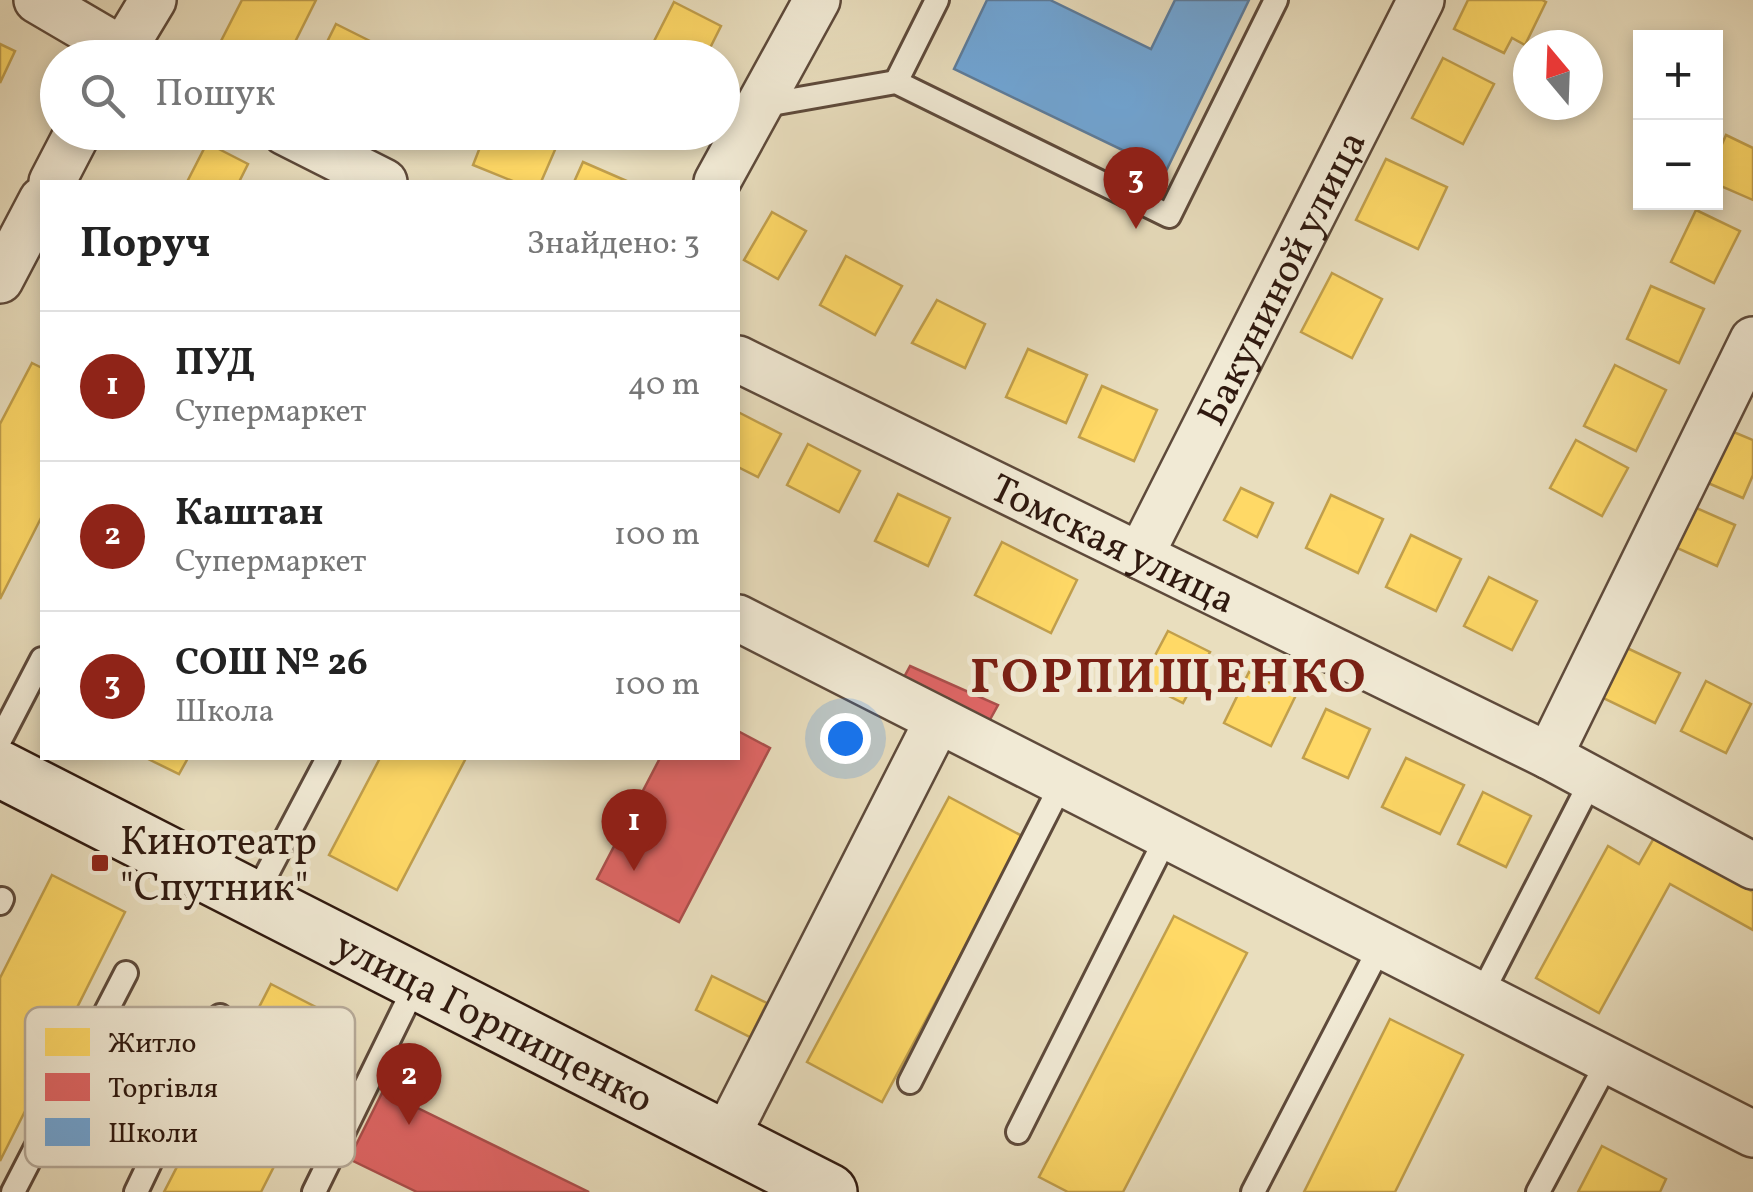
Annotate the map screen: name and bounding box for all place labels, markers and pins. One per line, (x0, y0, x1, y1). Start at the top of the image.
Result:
pin: 3 (1104, 146, 1168, 229)
pin: 1 (602, 788, 666, 871)
place label: Кинотеатр "Спутник" (120, 816, 317, 918)
marker: Кинотеатр "Спутник" (89, 852, 111, 874)
pin: 2 (376, 1042, 442, 1125)

